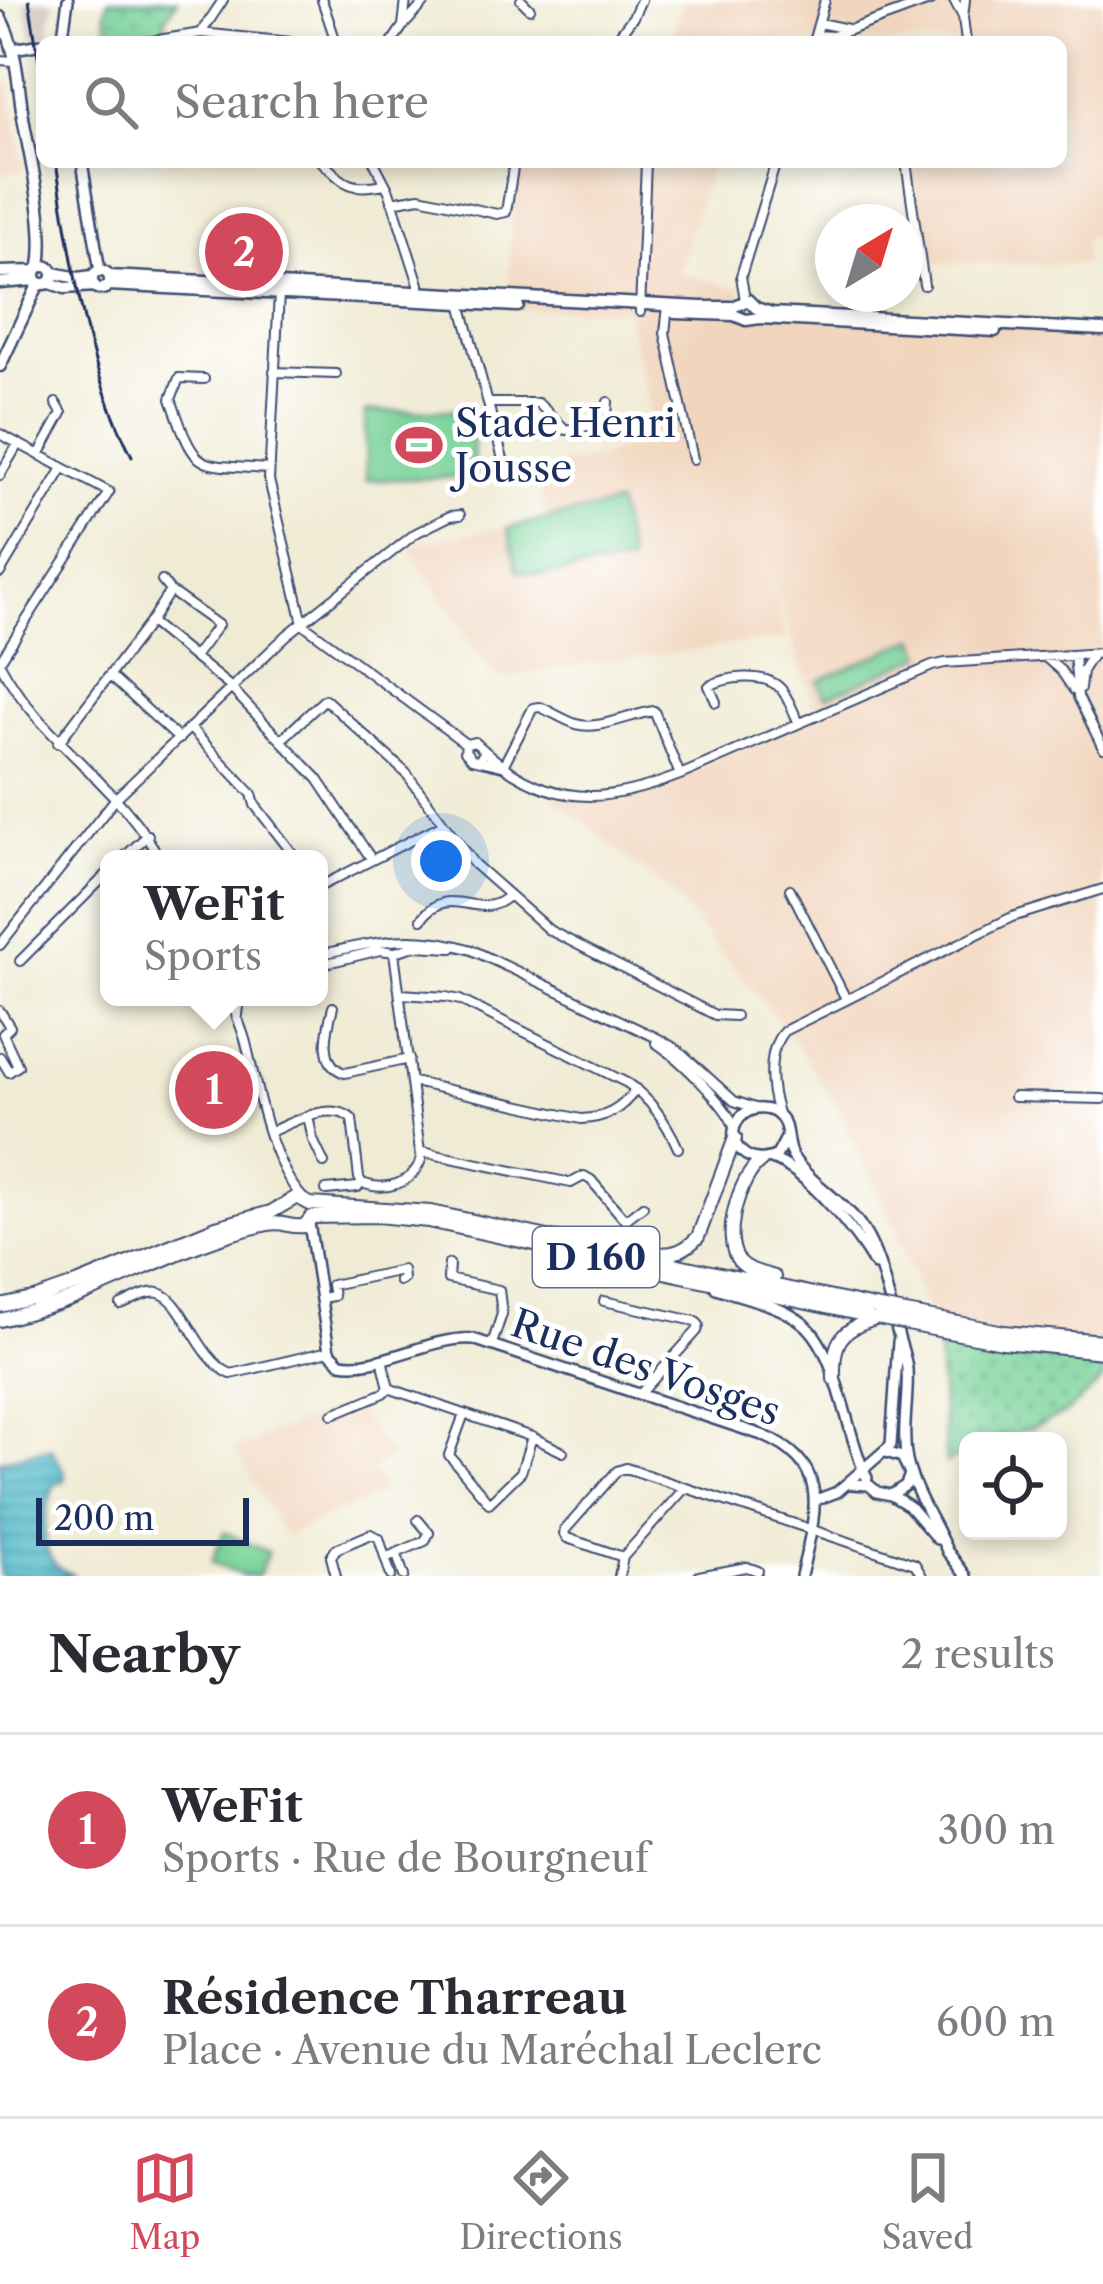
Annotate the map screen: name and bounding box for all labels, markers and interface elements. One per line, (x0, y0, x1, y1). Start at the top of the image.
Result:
search box (36, 36, 1067, 168)
icon: search (78, 69, 144, 135)
text: Search here (174, 74, 429, 130)
north arrow (815, 204, 923, 312)
pin: 2 (205, 207, 283, 297)
place label: Stade Henri Jousse (449, 399, 676, 492)
sports icon: Stade Henri Jousse (394, 420, 444, 470)
your location (411, 831, 471, 891)
popup (100, 850, 328, 1006)
text: WeFit (144, 876, 284, 932)
text: Sports (144, 932, 262, 980)
pin: 1 (175, 1045, 253, 1135)
road number: D 160 (533, 1227, 659, 1287)
street label: Rue des Vosges (505, 1299, 787, 1435)
map controls (959, 1432, 1067, 1540)
button: locate (959, 1432, 1067, 1540)
scale bar (36, 1492, 249, 1545)
text: 200 m (54, 1498, 154, 1539)
text: Nearby (48, 1623, 240, 1685)
text: 2 results (901, 1630, 1055, 1678)
text: WeFit (162, 1778, 303, 1834)
text: 1 (78, 1806, 96, 1854)
text: 300 m (937, 1806, 1055, 1854)
text: Sports · Rue de Bourgneuf (162, 1834, 649, 1882)
text: Résidence Tharreau (162, 1970, 627, 2026)
text: 2 (75, 1998, 99, 2046)
text: 600 m (936, 1998, 1055, 2046)
text: Place · Avenue du Maréchal Leclerc (162, 2026, 822, 2074)
tab: Map (130, 2145, 200, 2258)
tab: Directions (460, 2145, 623, 2258)
tab: Saved (882, 2145, 973, 2258)

